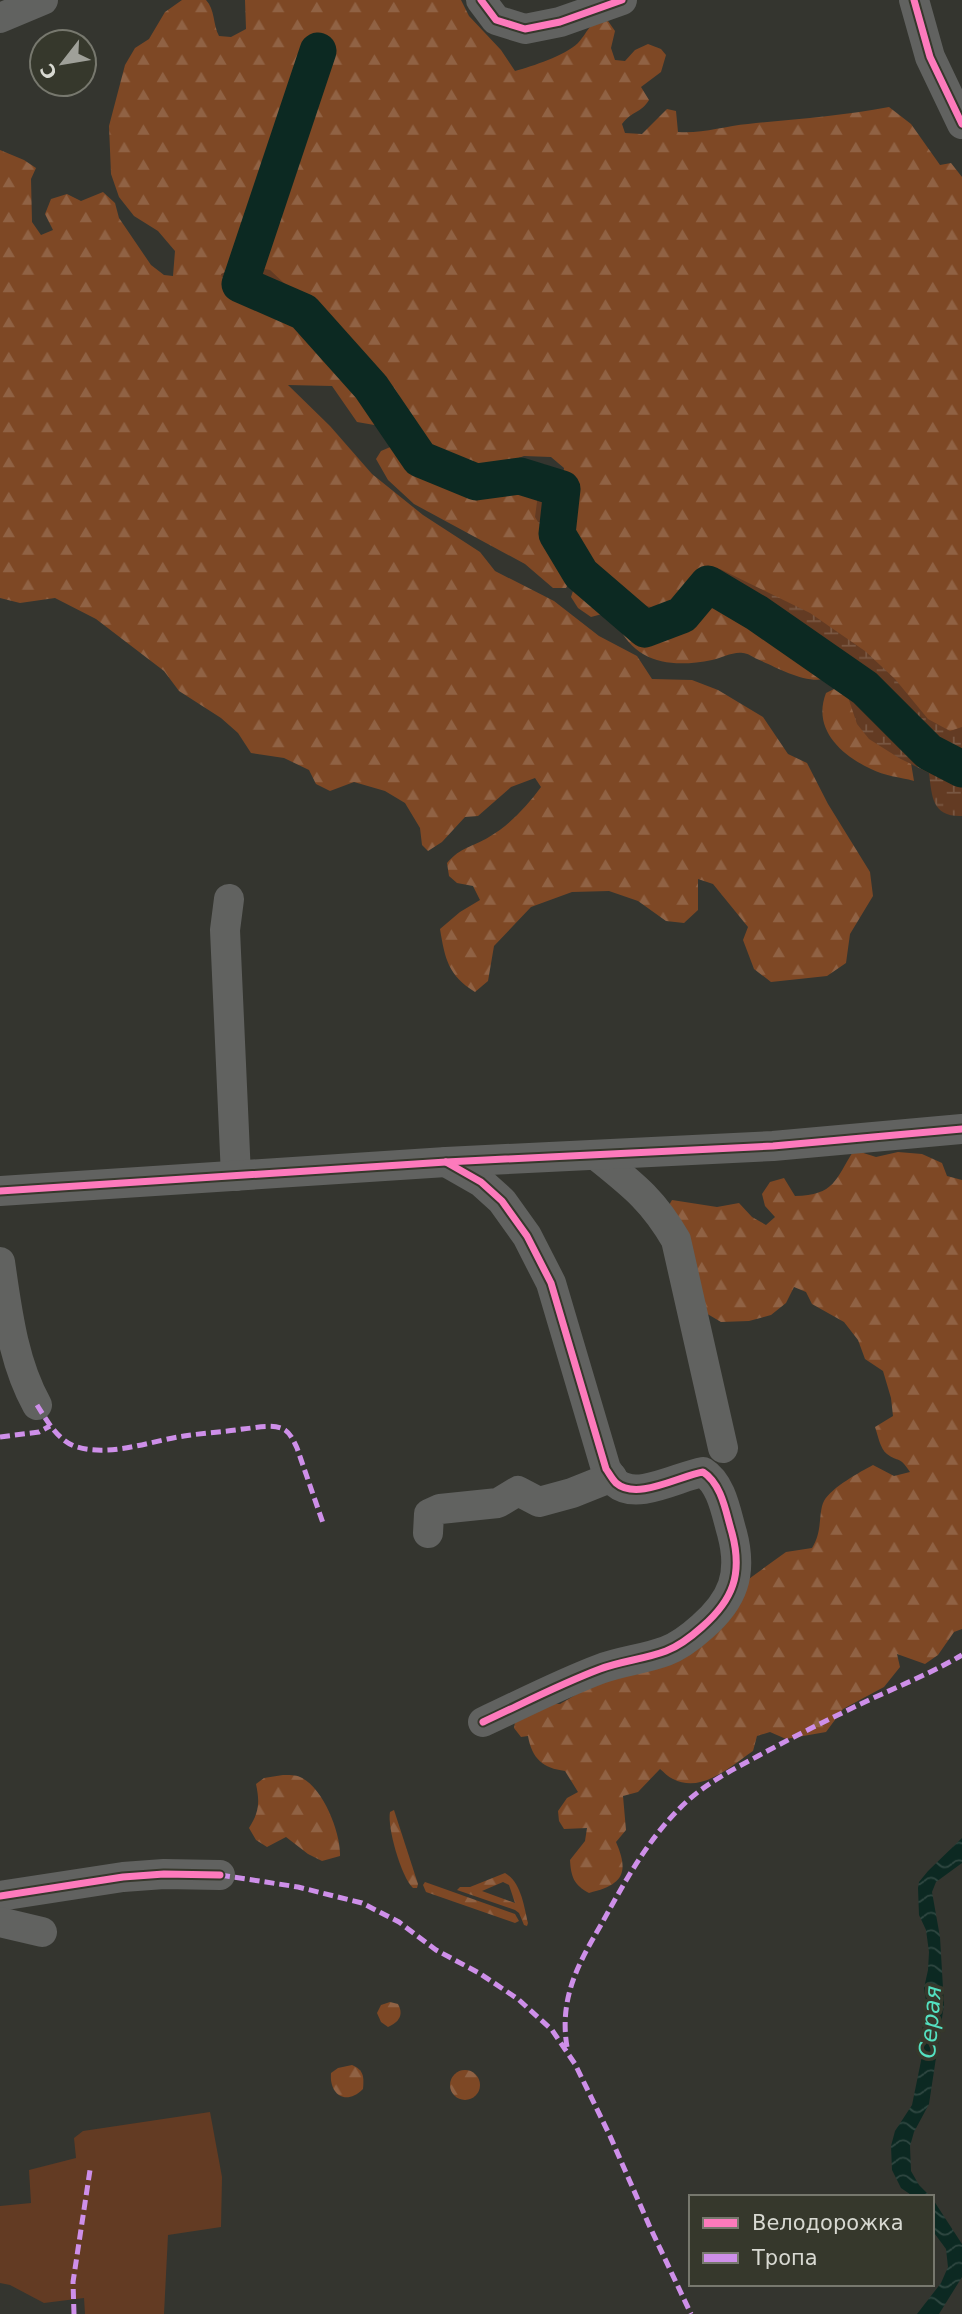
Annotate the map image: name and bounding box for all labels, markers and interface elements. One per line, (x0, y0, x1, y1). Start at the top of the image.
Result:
north arrow (28, 28, 98, 98)
text: С (35, 60, 61, 83)
water label: Серая (914, 1984, 946, 2059)
legend (689, 2195, 934, 2286)
text: Велодорожка (752, 2211, 904, 2235)
text: Тропа (751, 2246, 818, 2270)

